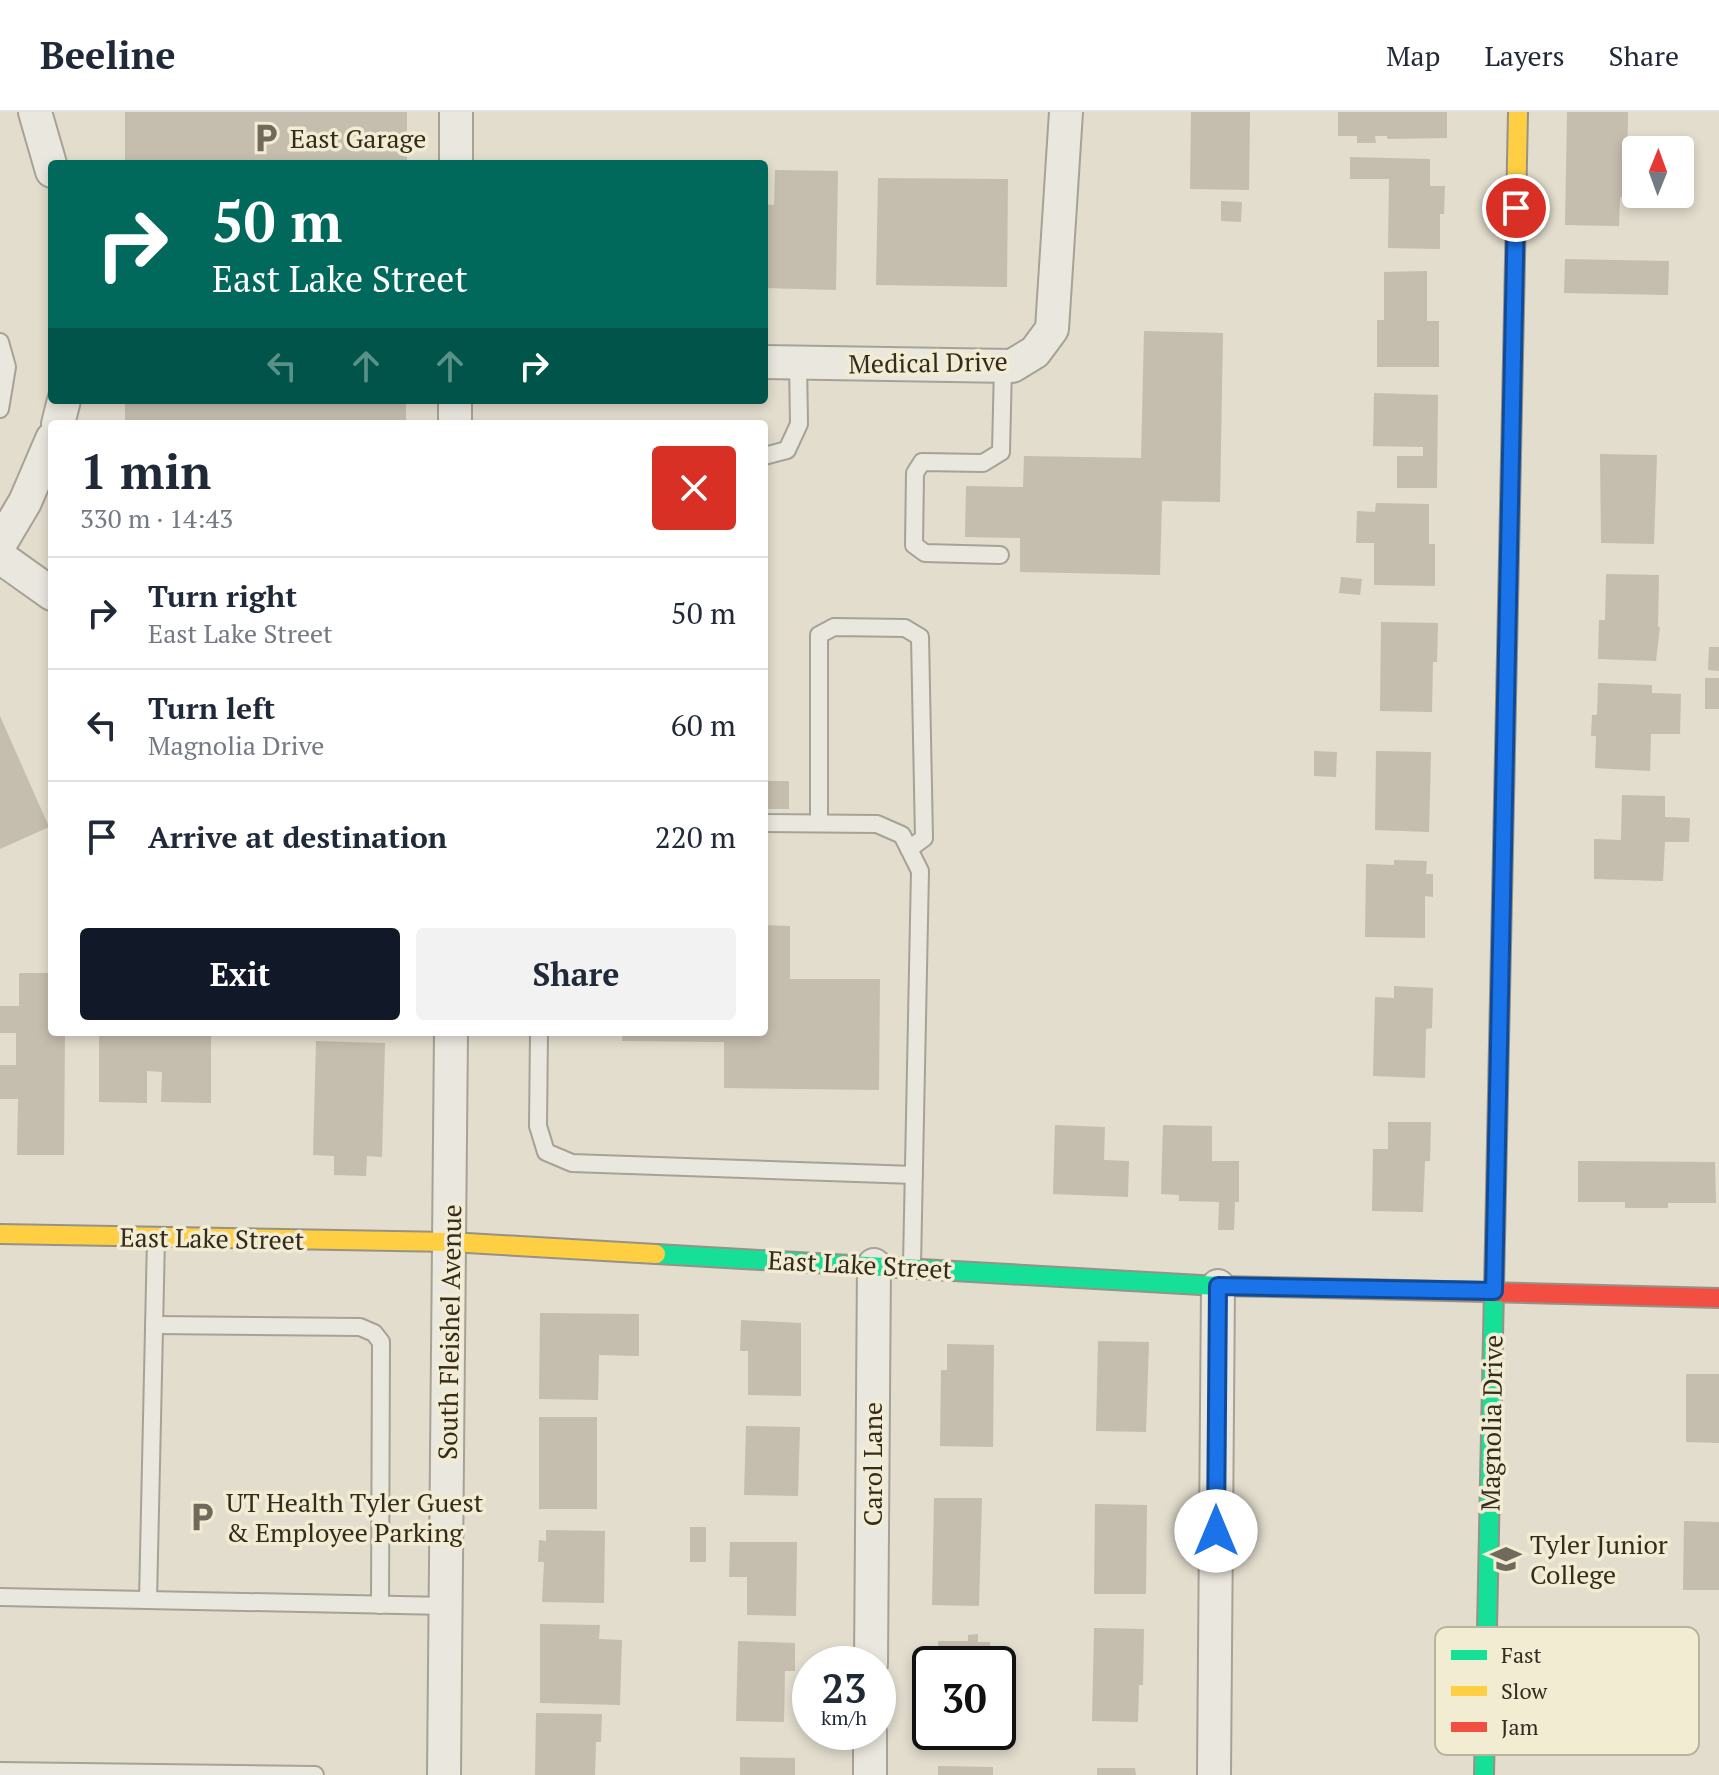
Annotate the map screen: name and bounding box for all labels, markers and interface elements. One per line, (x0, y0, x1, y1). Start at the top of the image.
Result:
text: Beeline (40, 30, 176, 80)
text: Map (1386, 37, 1440, 74)
text: Layers (1484, 37, 1565, 74)
text: Share (1609, 37, 1679, 74)
parking icon: East Garage (249, 121, 283, 155)
place label: East Garage (290, 121, 426, 155)
north arrow (1622, 136, 1694, 208)
map controls (1622, 136, 1694, 208)
pin (1482, 174, 1550, 242)
text: 50 m (212, 184, 342, 258)
icon: arrive (1494, 186, 1538, 230)
icon: right (80, 192, 184, 296)
text: East Lake Street (212, 255, 468, 302)
icon: left (260, 344, 304, 388)
icon: ahead (344, 344, 388, 388)
icon: ahead (428, 344, 472, 388)
icon: right (512, 344, 556, 388)
street label: Medical Drive (848, 344, 1008, 380)
text: 1 min (80, 439, 211, 503)
button: close (652, 446, 736, 530)
text: 330 m · 14:43 (80, 501, 233, 535)
text: Turn right (148, 576, 297, 616)
icon: right (80, 591, 124, 635)
text: 50 m (671, 593, 736, 633)
text: East Lake Street (148, 616, 333, 650)
text: Turn left (148, 688, 275, 728)
icon: left (80, 703, 124, 747)
text: 60 m (671, 705, 736, 745)
text: Magnolia Drive (148, 728, 324, 762)
icon: arrive (80, 815, 124, 859)
text: Arrive at destination (148, 817, 447, 857)
text: 220 m (655, 817, 736, 857)
button: Exit (80, 928, 400, 1020)
button: Share (416, 928, 736, 1020)
street label: South Fleishel Avenue (430, 1204, 468, 1460)
street label: East Lake Street (119, 1219, 305, 1257)
street label: East Lake Street (767, 1242, 953, 1286)
street label: Magnolia Drive (1472, 1335, 1510, 1511)
street label: Carol Lane (855, 1402, 889, 1526)
place label: UT Health Tyler Guest & Employee Parking (226, 1485, 484, 1549)
position arrow (1174, 1489, 1258, 1573)
parking icon: UT Health Tyler Guest & Employee Parking (185, 1500, 219, 1534)
place label: Tyler Junior College (1530, 1527, 1668, 1591)
school or university icon: Tyler Junior College (1489, 1542, 1523, 1576)
legend (1435, 1627, 1699, 1755)
text: Fast (1501, 1640, 1542, 1669)
speed limit sign: 30 (912, 1646, 1016, 1750)
text: 23 (821, 1661, 867, 1714)
text: Slow (1501, 1676, 1548, 1705)
text: km/h (821, 1704, 867, 1731)
text: Jam (1501, 1712, 1539, 1741)

